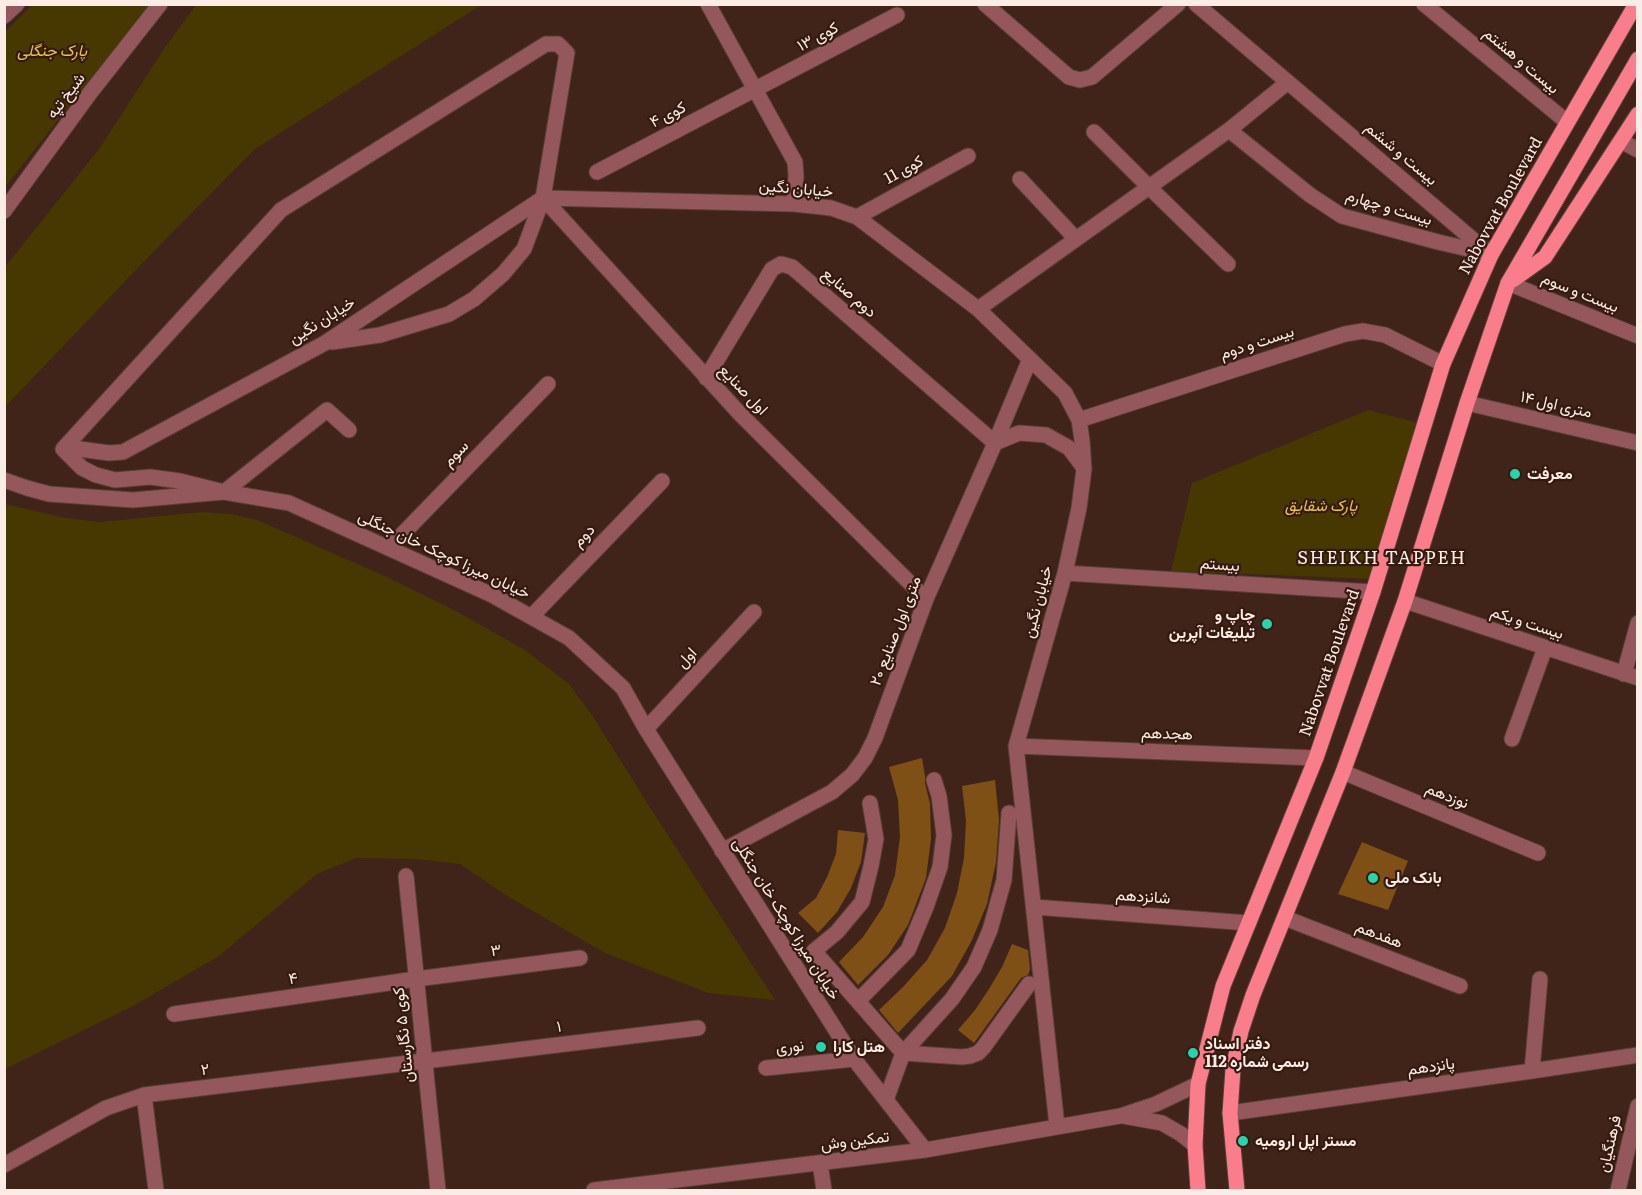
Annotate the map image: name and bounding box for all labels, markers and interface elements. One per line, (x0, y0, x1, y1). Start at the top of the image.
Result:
street label: کوی ۱۳ (794, 18, 842, 56)
street label: بیست و هشتم (1479, 24, 1563, 98)
park label: پارک جنگلی (17, 41, 87, 61)
street label: شیخ تپه (43, 69, 89, 123)
street label: کوی ۴ (647, 98, 689, 132)
street label: بیست و ششم (1361, 118, 1441, 190)
street label: Nabovvat Boulevard (1455, 134, 1547, 278)
street label: کوی 11 (881, 151, 927, 189)
street label: خیابان نگین (758, 176, 834, 202)
street label: بیست و چهارم (1344, 186, 1434, 230)
street label: دوم صنایع (818, 264, 880, 322)
street label: بیست و سوم (1539, 269, 1621, 317)
street label: خیابان نگین (285, 293, 359, 349)
street label: بیست و دوم (1218, 322, 1296, 364)
street label: اول صنایع (714, 361, 772, 419)
street label: ۱۴ متری اول (1518, 387, 1594, 423)
street label: سوم (439, 437, 473, 471)
place label: معرفت (1527, 464, 1573, 484)
marker: معرفت (1508, 467, 1522, 481)
park label: پارک شقایق (1285, 496, 1357, 516)
street label: خیابان میرزا کوچک خان جنگلی (355, 507, 533, 603)
street label: دوم (569, 521, 599, 551)
district label: SHEIKH TAPPEH (1297, 548, 1467, 570)
street label: بیستم (1199, 554, 1241, 576)
street label: خیابان نگین (1019, 564, 1057, 640)
street label: ۲۰ متری اول صنایع (866, 573, 926, 689)
street label: Nabovvat Boulevard (1296, 587, 1364, 739)
street label: بیست و یکم (1488, 602, 1566, 644)
place label: چاپ و تبلیغات آپرین (1169, 605, 1255, 643)
marker: چاپ و تبلیغات آپرین (1260, 617, 1274, 631)
street label: اول (673, 644, 701, 672)
street label: هجدهم (1141, 724, 1193, 744)
street label: نوزدهم (1423, 779, 1471, 813)
street label: خیابان میرزا کوچک خان جنگلی (728, 834, 844, 1004)
place label: بانک ملی (1385, 868, 1442, 888)
marker: بانک ملی (1366, 871, 1380, 885)
street label: شانزدهم (1115, 885, 1171, 909)
street label: هفدهم (1353, 917, 1405, 953)
street label: ۳ (490, 941, 502, 961)
street label: ۴ (287, 969, 299, 989)
street label: کوی ۵ نگارستان (389, 986, 419, 1084)
street label: ۱ (556, 1017, 562, 1037)
place label: دفتر اسناد رسمی شماره 112 (1205, 1034, 1309, 1072)
street label: نوری (775, 1036, 805, 1058)
place label: هتل کارا (833, 1037, 885, 1057)
marker: هتل کارا (814, 1040, 828, 1054)
marker: دفتر اسناد رسمی شماره 112 (1186, 1046, 1200, 1060)
street label: پانزدهم (1406, 1054, 1456, 1080)
street label: ۲ (200, 1060, 210, 1080)
street label: فرهنگیان (1594, 1114, 1626, 1174)
street label: تمکین وش (819, 1127, 891, 1155)
place label: مستر اپل ارومیه (1255, 1131, 1357, 1151)
marker: مستر اپل ارومیه (1236, 1134, 1250, 1148)

